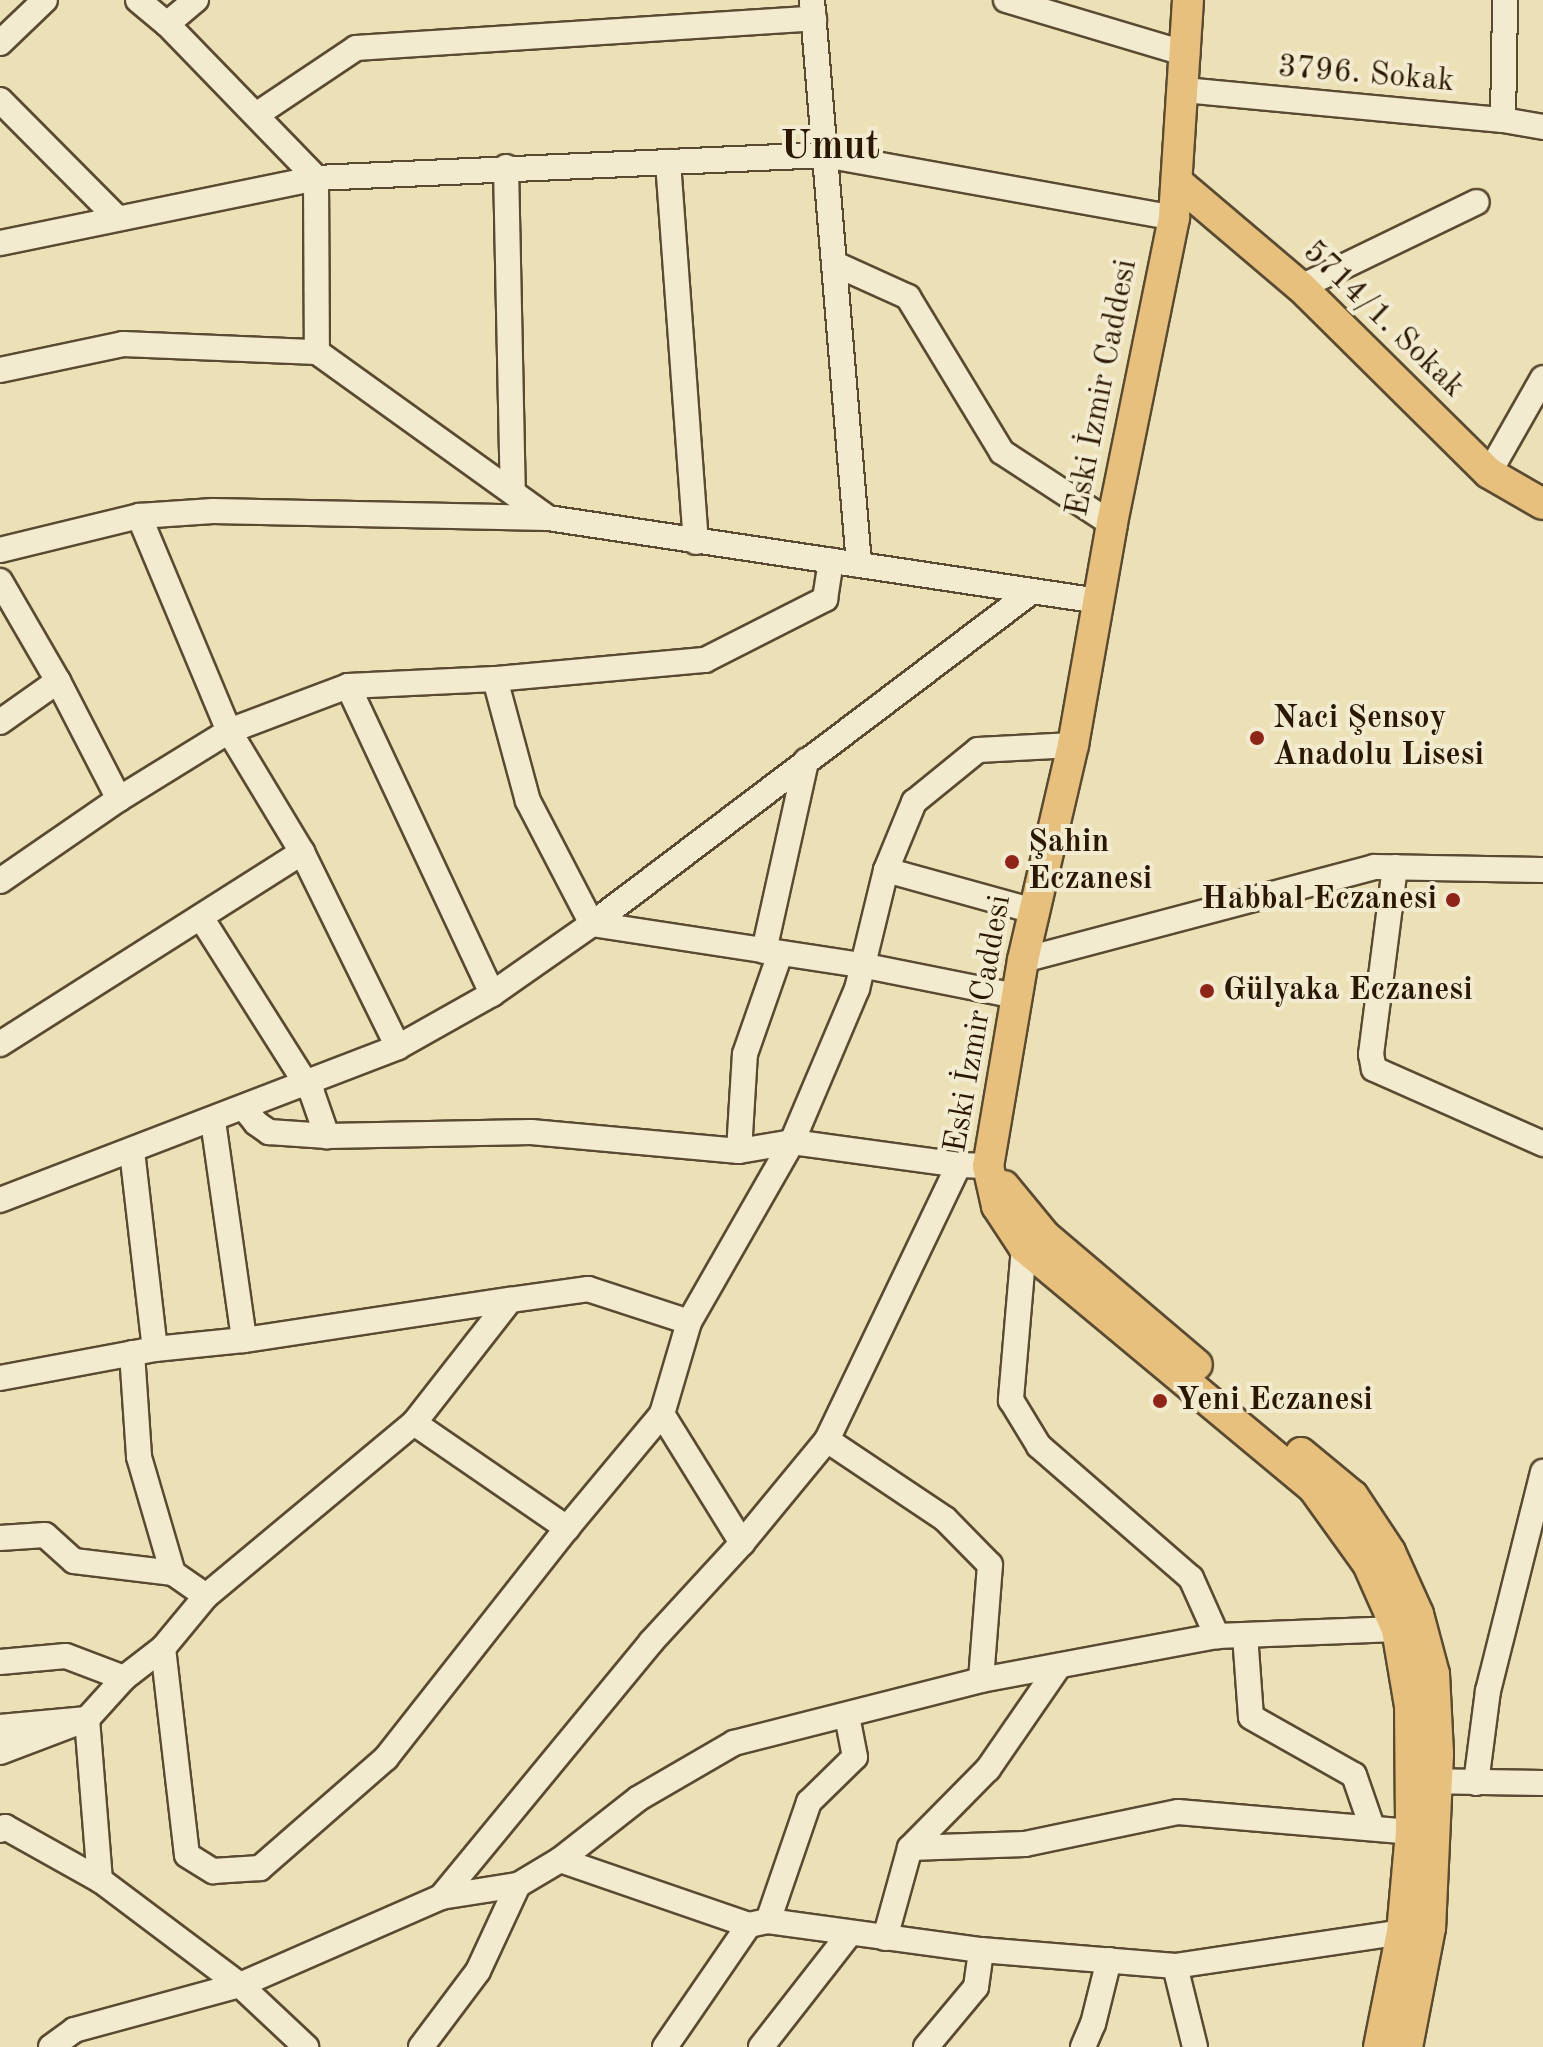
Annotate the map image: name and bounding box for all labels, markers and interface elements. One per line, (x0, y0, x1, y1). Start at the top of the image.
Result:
street label: 3796. Sokak (1276, 48, 1456, 102)
district label: Umut (780, 124, 880, 172)
street label: 5714/1. Sokak (1294, 233, 1472, 407)
street label: Eski İzmir Caddesi (1059, 256, 1147, 520)
place label: Naci Şensoy Anadolu Lisesi (1273, 701, 1484, 776)
marker: Naci Şensoy Anadolu Lisesi (1248, 729, 1266, 747)
place label: Şahin Eczanesi (1028, 825, 1152, 900)
marker: Şahin Eczanesi (1003, 853, 1021, 871)
place label: Habbal Eczanesi (1201, 881, 1437, 919)
marker: Habbal Eczanesi (1444, 891, 1462, 909)
street label: Eski İzmir Caddesi (937, 892, 1021, 1156)
place label: Gülyaka Eczanesi (1223, 972, 1473, 1010)
marker: Gülyaka Eczanesi (1198, 982, 1216, 1000)
place label: Yeni Eczanesi (1176, 1382, 1373, 1420)
marker: Yeni Eczanesi (1151, 1392, 1169, 1410)

